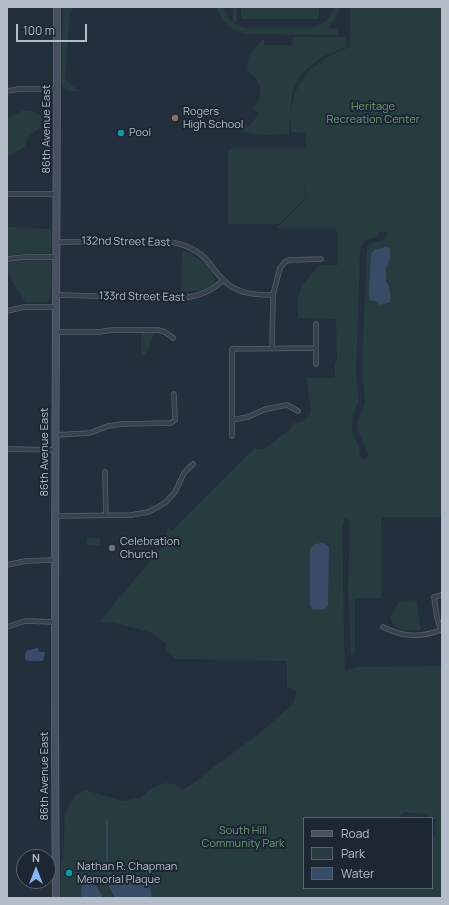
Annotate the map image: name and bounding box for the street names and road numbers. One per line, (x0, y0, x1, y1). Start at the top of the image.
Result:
street label: 86th Avenue East (40, 85, 54, 173)
street label: 132nd Street East (81, 235, 171, 249)
street label: 133rd Street East (99, 290, 185, 304)
street label: 86th Avenue East (38, 408, 52, 496)
street label: 86th Avenue East (38, 732, 52, 820)

